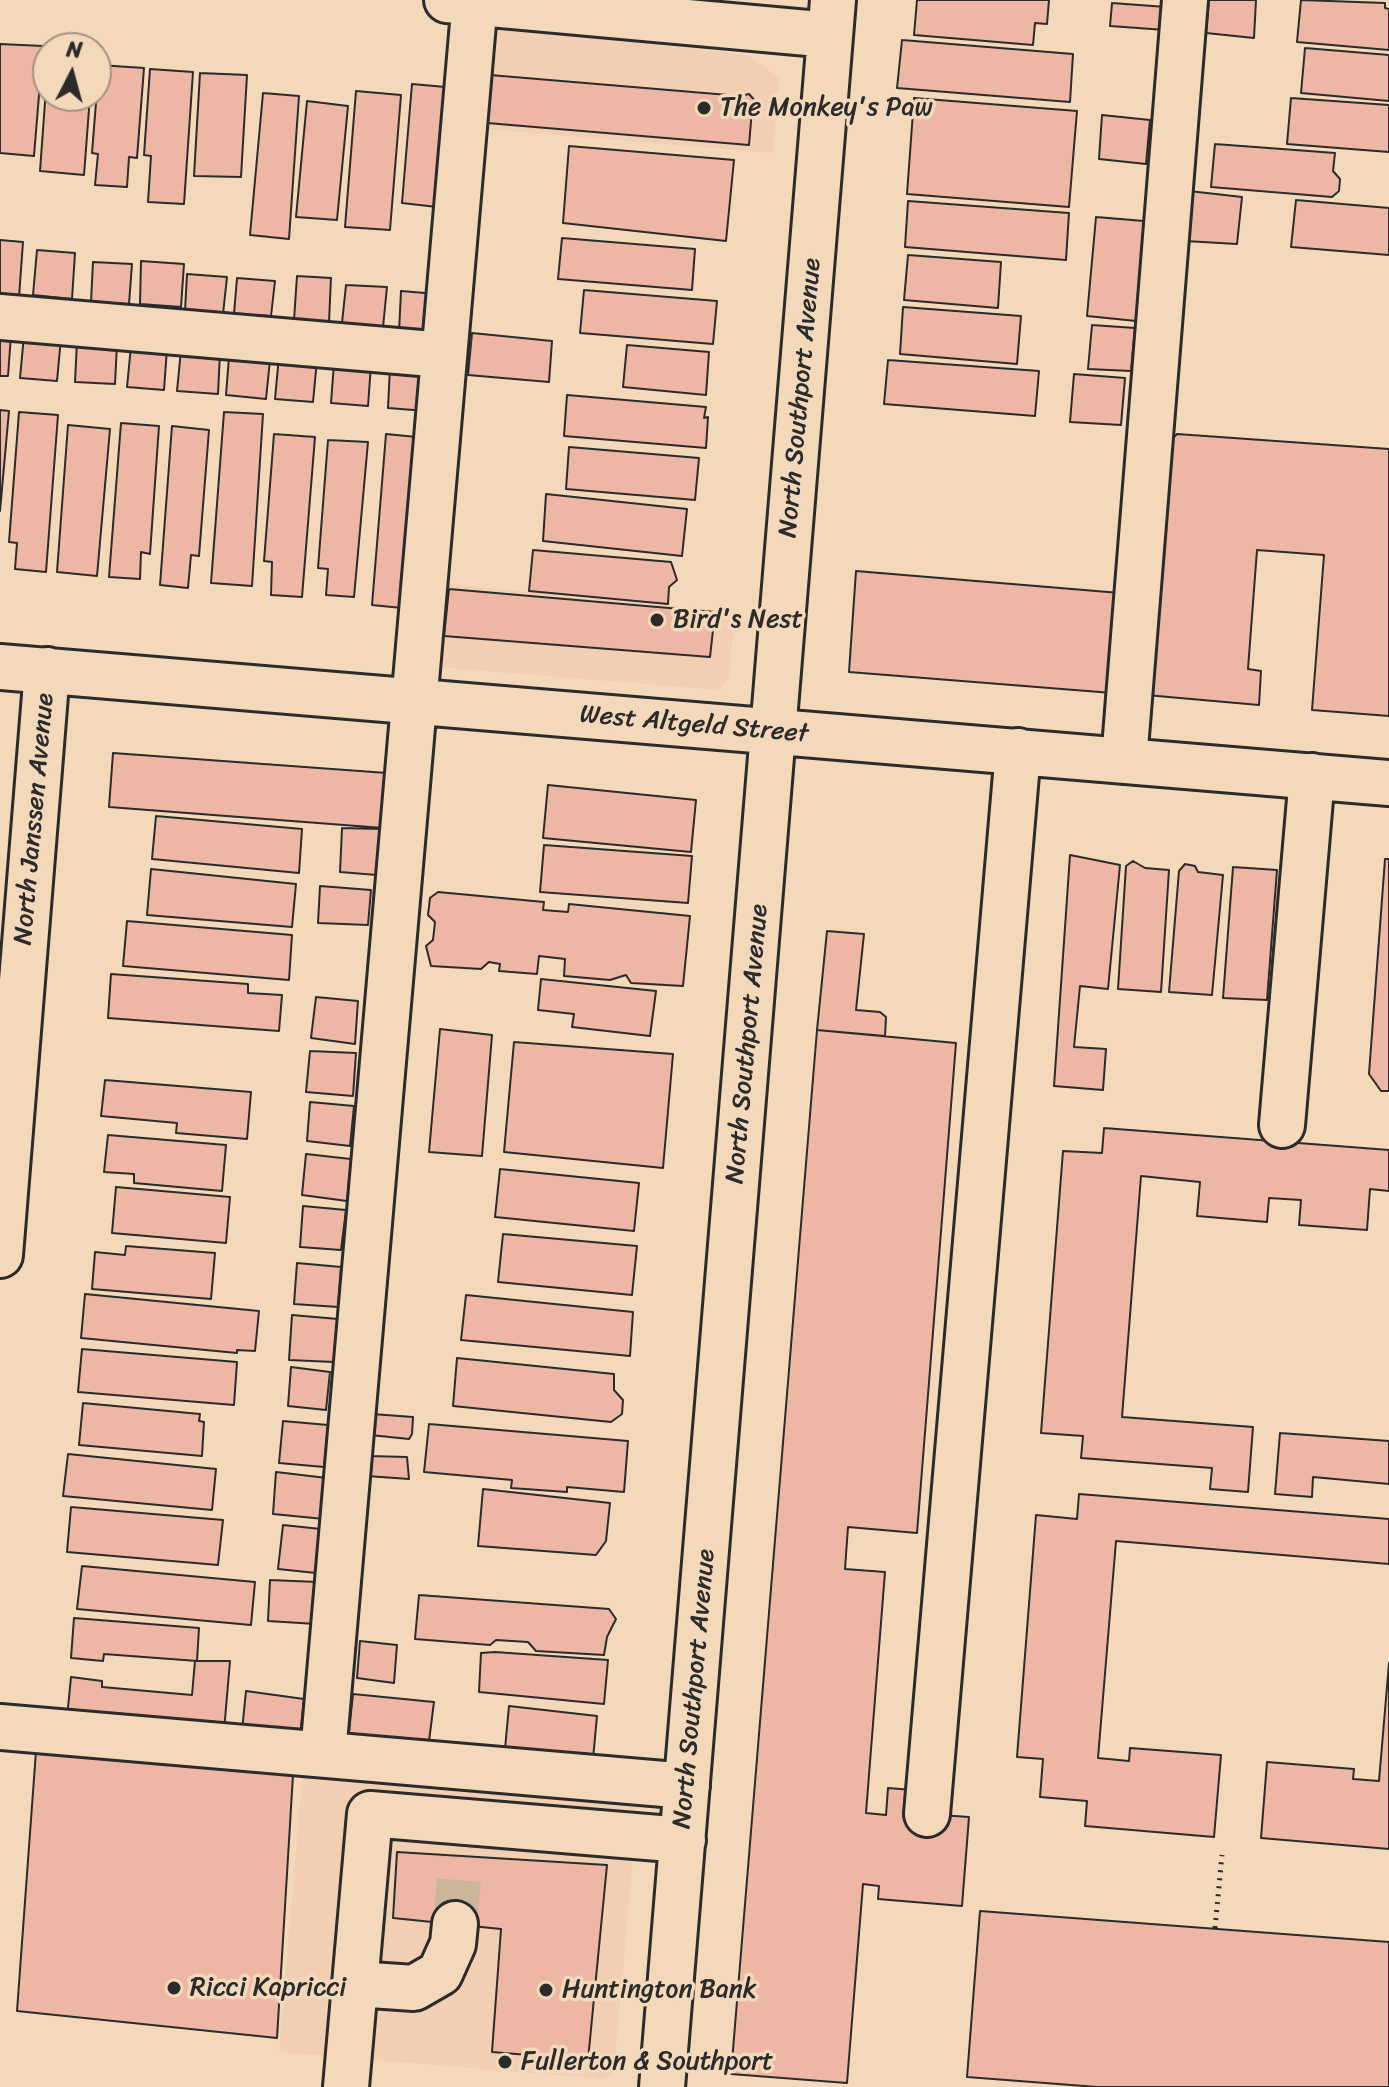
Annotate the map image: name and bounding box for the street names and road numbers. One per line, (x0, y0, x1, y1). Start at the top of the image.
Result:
street label: North Southport Avenue (773, 257, 829, 539)
street label: North Janssen Avenue (8, 692, 62, 946)
street label: West Altgeld Street (578, 699, 810, 751)
street label: North Southport Avenue (720, 903, 776, 1185)
street label: North Southport Avenue (667, 1548, 723, 1830)

